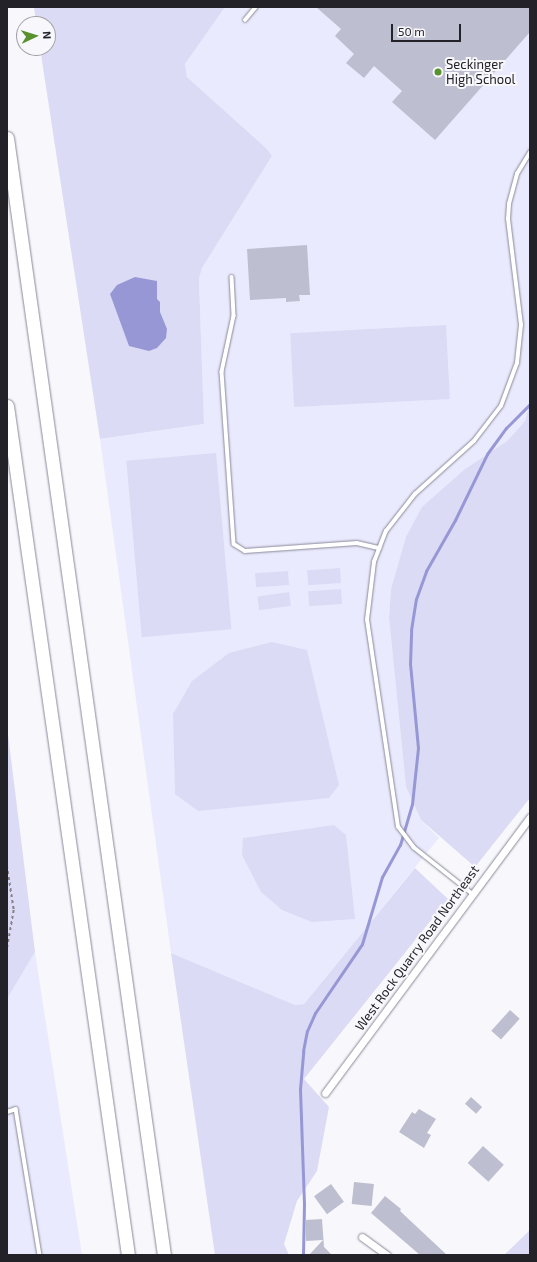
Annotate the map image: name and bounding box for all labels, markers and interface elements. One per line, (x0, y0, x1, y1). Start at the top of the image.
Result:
north arrow (16, 16, 56, 56)
scale bar (393, 16, 463, 42)
text: 50 m (398, 24, 425, 38)
text: N (41, 31, 54, 40)
place label: Seckinger High School (446, 57, 515, 88)
marker: Seckinger High School (433, 67, 443, 77)
street label: West Rock Quarry Road Northeast (352, 862, 482, 1034)

